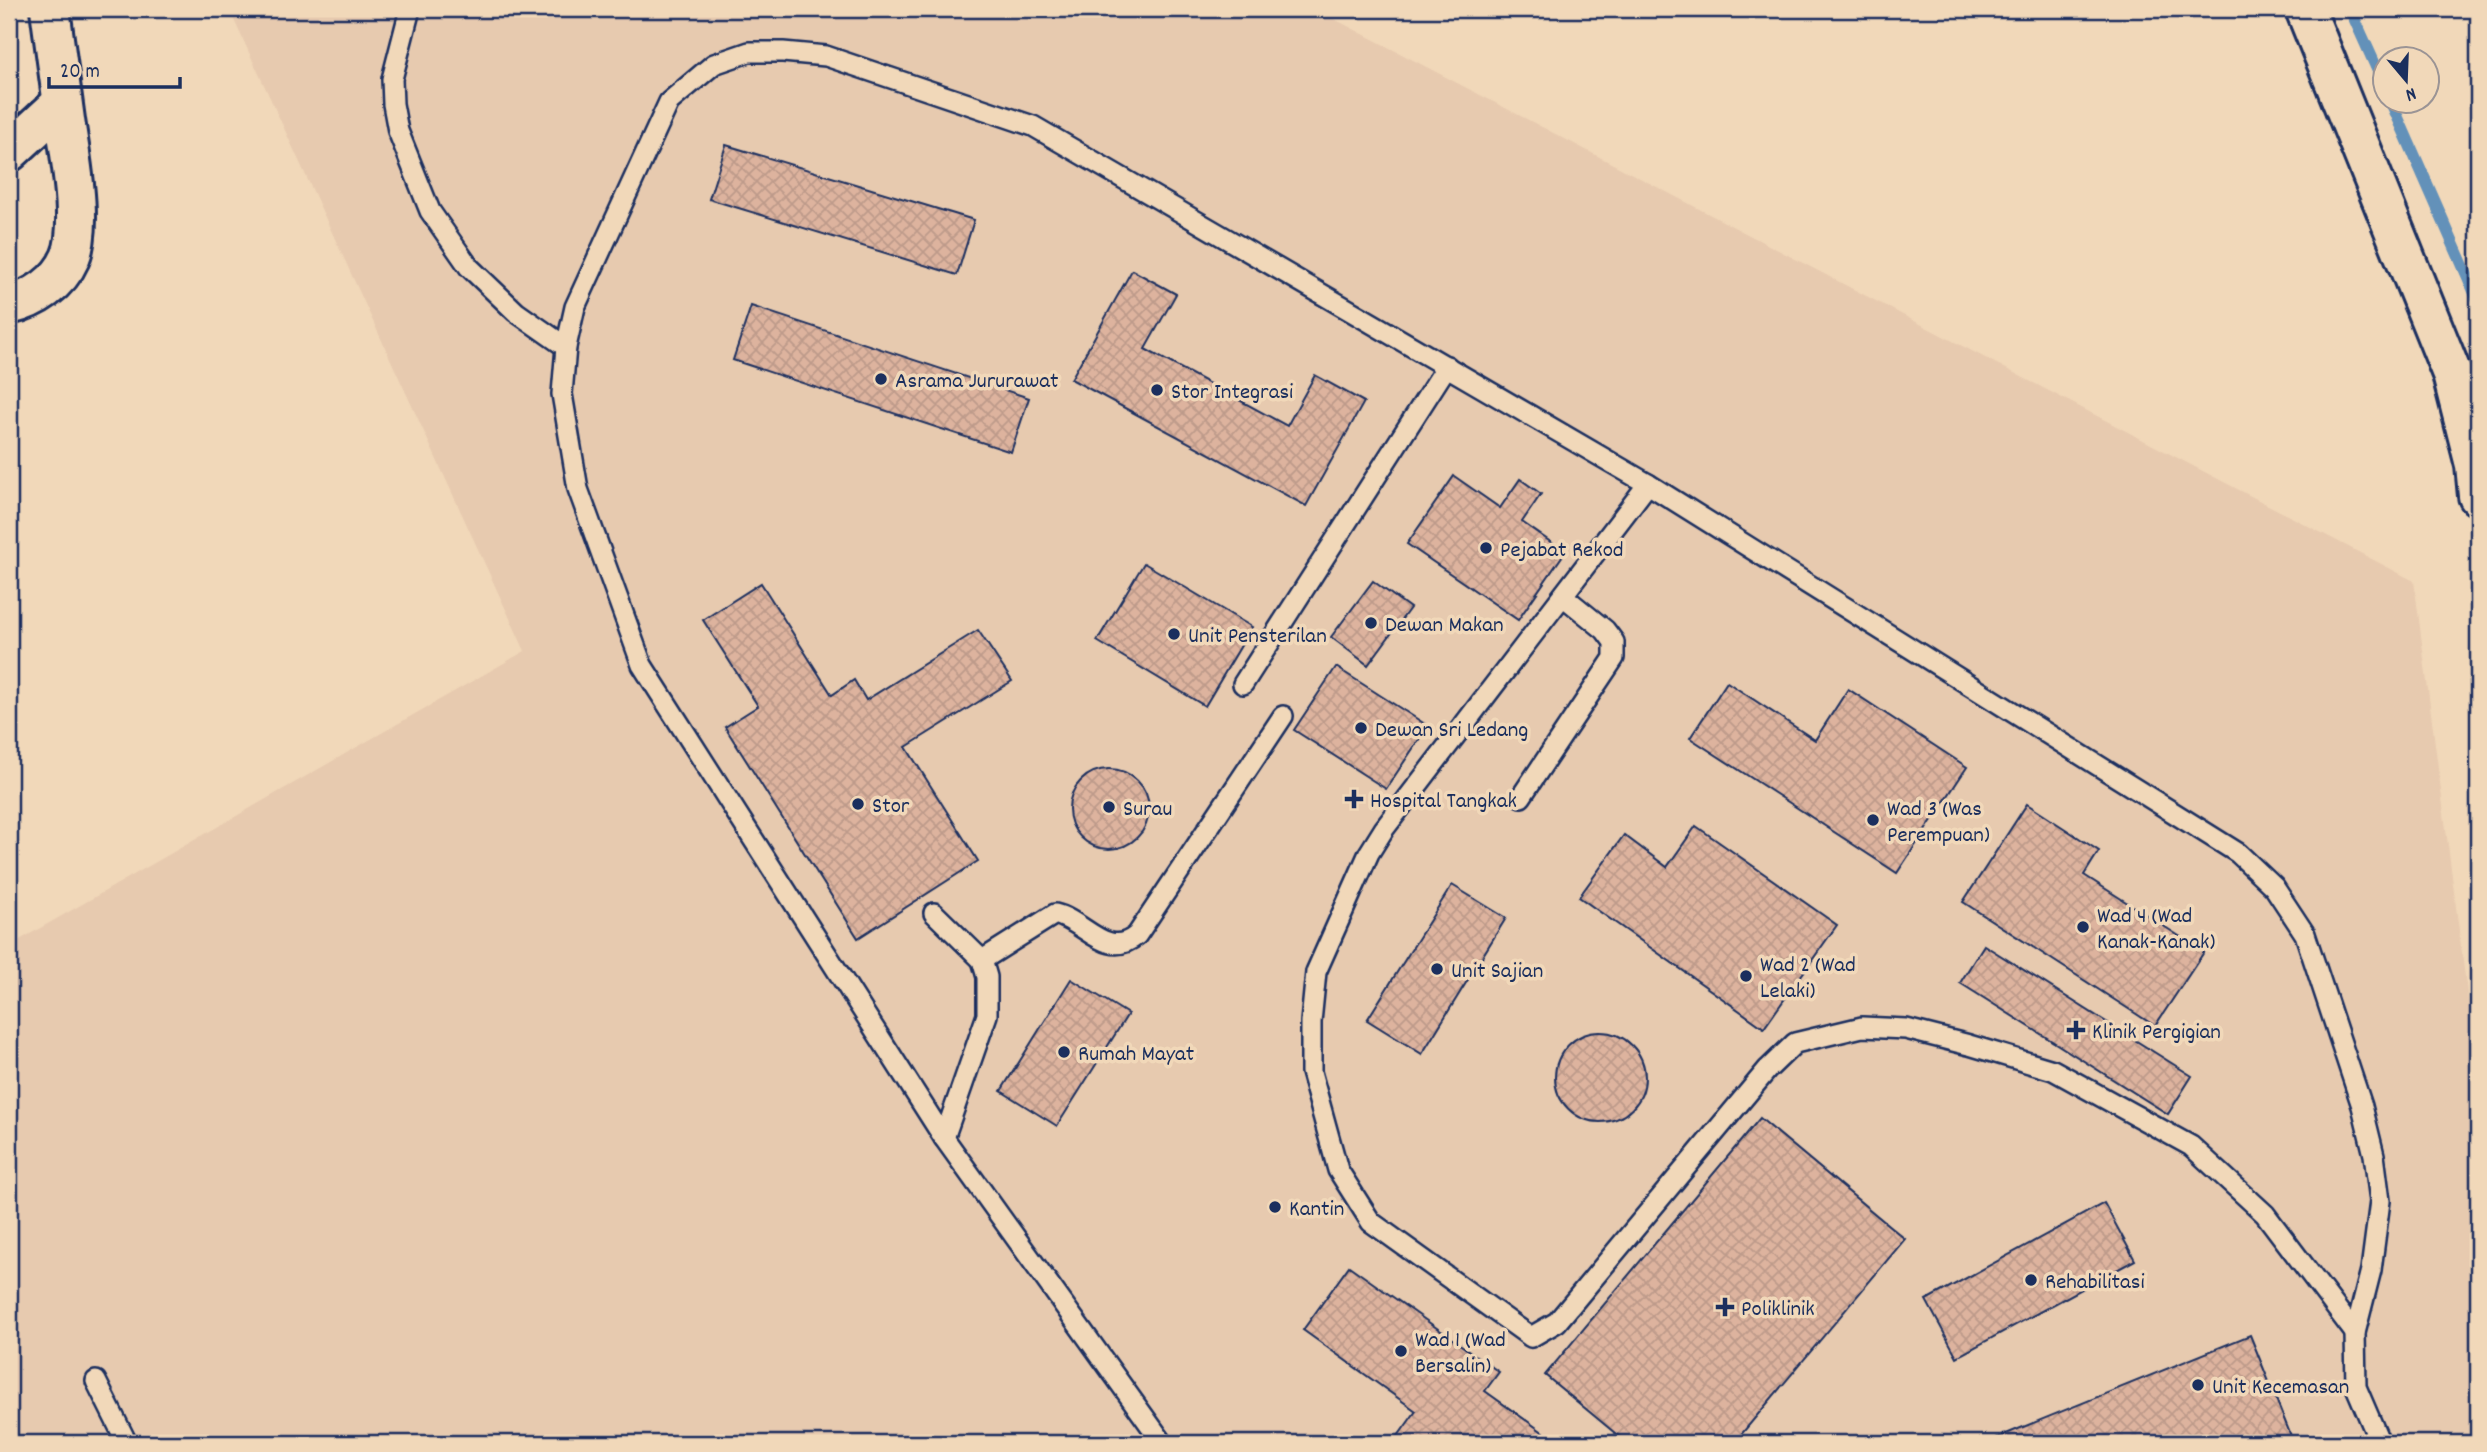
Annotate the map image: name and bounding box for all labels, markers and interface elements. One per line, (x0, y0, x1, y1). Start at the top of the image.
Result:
scale bar (49, 46, 180, 90)
north arrow (2372, 46, 2442, 116)
text: 20 m (60, 58, 100, 88)
text: N (2402, 78, 2419, 107)
place label: Asrama Jururawat (895, 366, 1059, 399)
marker: Asrama Jururawat (873, 371, 889, 387)
place label: Stor Integrasi (1171, 377, 1293, 410)
marker: Stor Integrasi (1149, 382, 1165, 398)
place label: Pejabat Rekod (1500, 535, 1624, 568)
marker: Pejabat Rekod (1478, 540, 1494, 556)
place label: Dewan Makan (1385, 610, 1504, 643)
marker: Dewan Makan (1363, 615, 1379, 631)
place label: Unit Pensterilan (1188, 621, 1327, 654)
marker: Unit Pensterilan (1166, 626, 1182, 642)
place label: Dewan Sri Ledang (1375, 715, 1528, 748)
marker: Dewan Sri Ledang (1353, 720, 1369, 736)
place label: Hospital Tangkak (1370, 786, 1517, 819)
marker: Hospital Tangkak (1344, 789, 1364, 809)
place label: Stor (872, 791, 910, 824)
place label: Surau (1123, 794, 1172, 827)
place label: Wad 3 (Was Perempuan) (1887, 794, 1990, 853)
marker: Stor (850, 796, 866, 812)
marker: Surau (1101, 799, 1117, 815)
marker: Wad 3 (Was Perempuan) (1865, 812, 1881, 828)
place label: Wad 4 (Wad Kanak-Kanak) (2097, 901, 2215, 960)
marker: Wad 4 (Wad Kanak-Kanak) (2075, 919, 2091, 935)
place label: Wad 2 (Wad Lelaki) (1760, 950, 1856, 1009)
place label: Unit Sajian (1451, 956, 1543, 989)
marker: Unit Sajian (1429, 961, 1445, 977)
marker: Wad 2 (Wad Lelaki) (1738, 968, 1754, 984)
place label: Klinik Pergigian (2092, 1017, 2221, 1050)
marker: Klinik Pergigian (2066, 1020, 2086, 1040)
place label: Rumah Mayat (1078, 1039, 1194, 1072)
marker: Rumah Mayat (1056, 1044, 1072, 1060)
place label: Kantin (1289, 1194, 1344, 1227)
marker: Kantin (1267, 1199, 1283, 1215)
place label: Rehabilitasi (2045, 1267, 2145, 1300)
marker: Rehabilitasi (2023, 1272, 2039, 1288)
place label: Poliklinik (1741, 1294, 1815, 1327)
marker: Poliklinik (1715, 1297, 1735, 1317)
place label: Wad 1 (Wad Bersalin) (1415, 1325, 1506, 1384)
marker: Wad 1 (Wad Bersalin) (1393, 1343, 1409, 1359)
place label: Unit Kecemasan (2212, 1372, 2349, 1405)
marker: Unit Kecemasan (2190, 1377, 2206, 1393)

